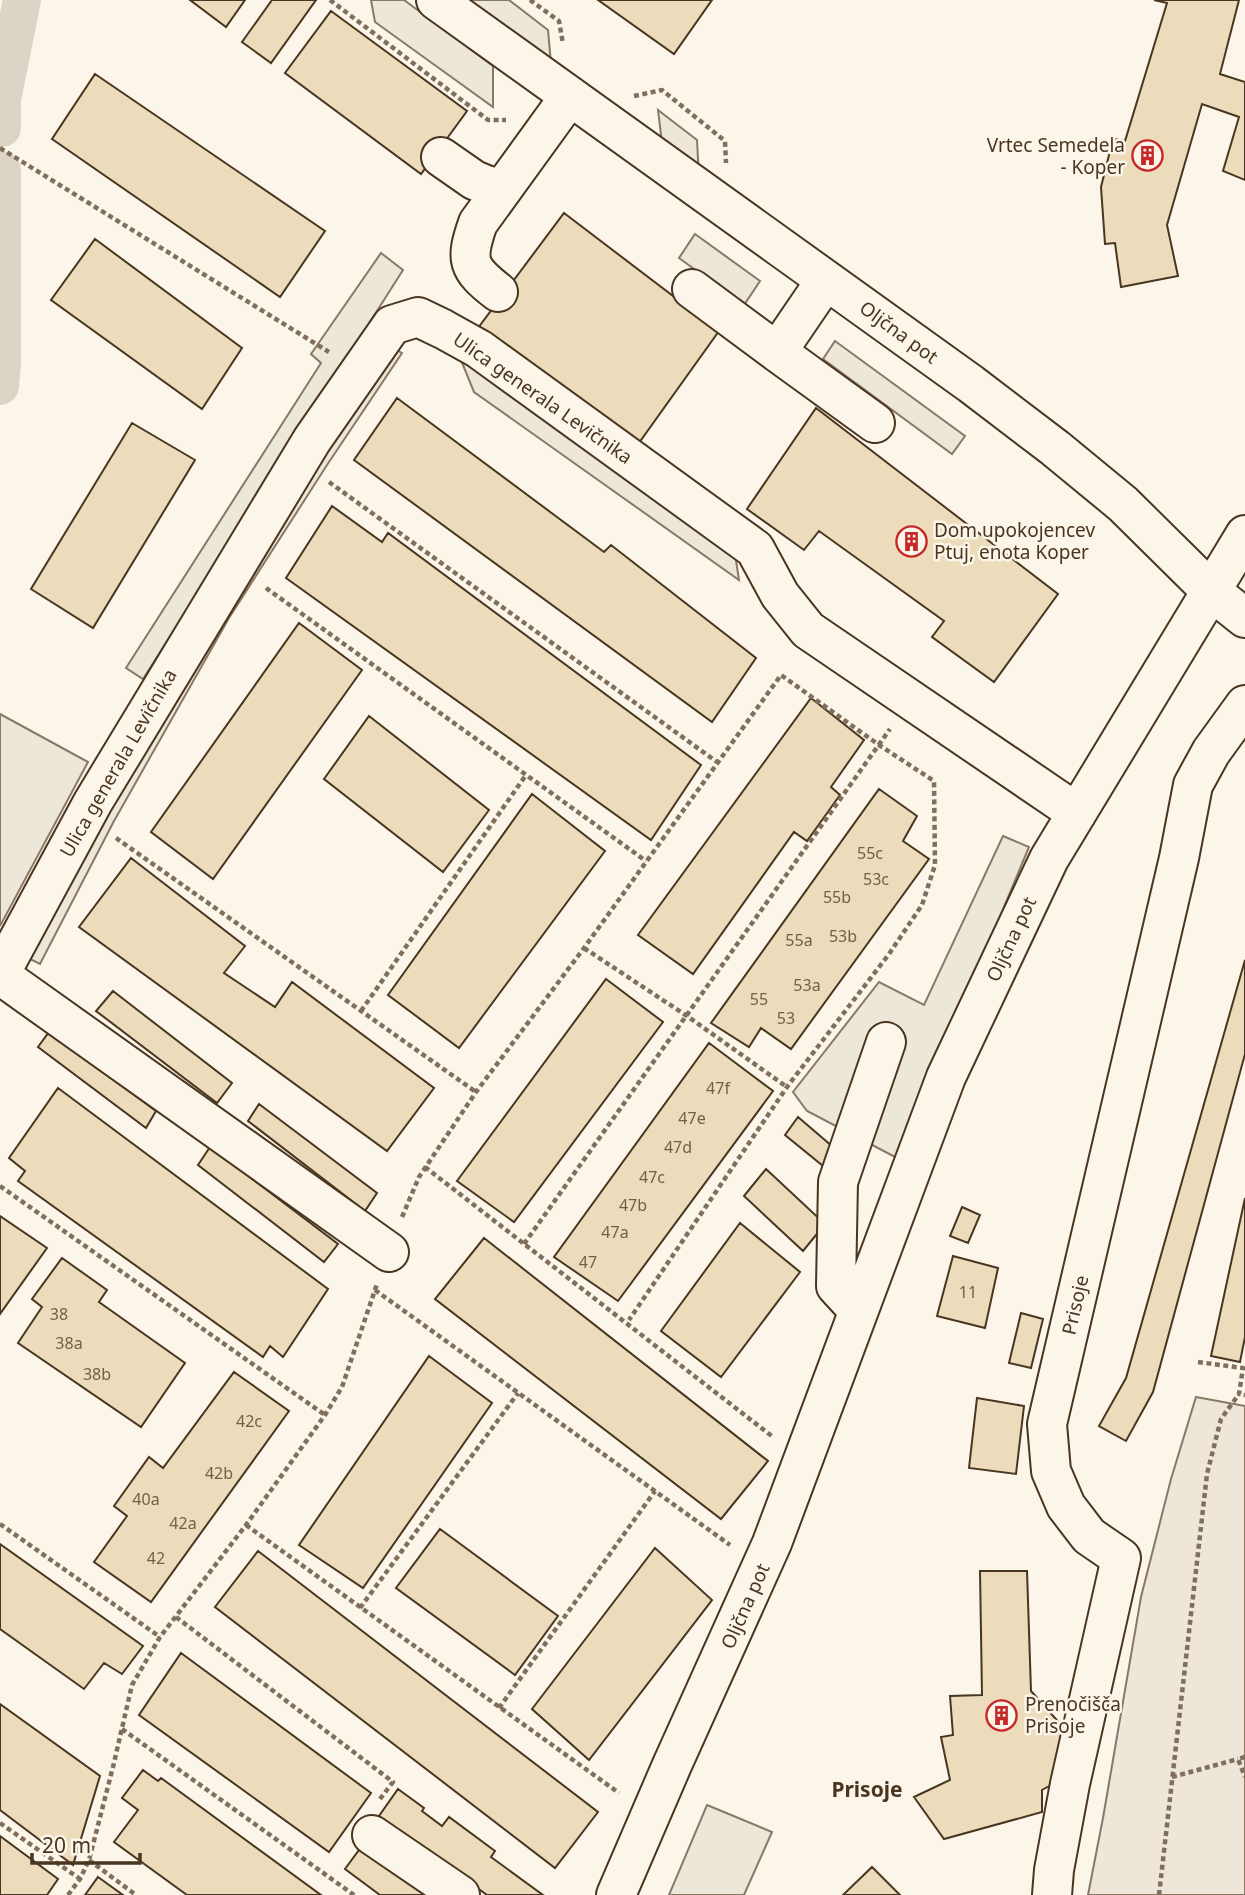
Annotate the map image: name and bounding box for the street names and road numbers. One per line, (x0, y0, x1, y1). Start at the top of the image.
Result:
street label: Oljčna pot (854, 295, 944, 369)
street label: Ulica generala Levičnika (448, 326, 638, 470)
street label: Ulica generala Levičnika (53, 664, 183, 862)
street label: Oljčna pot (980, 892, 1042, 986)
street label: Prisoje (1056, 1273, 1094, 1337)
street label: Oljčna pot (715, 1559, 775, 1653)

